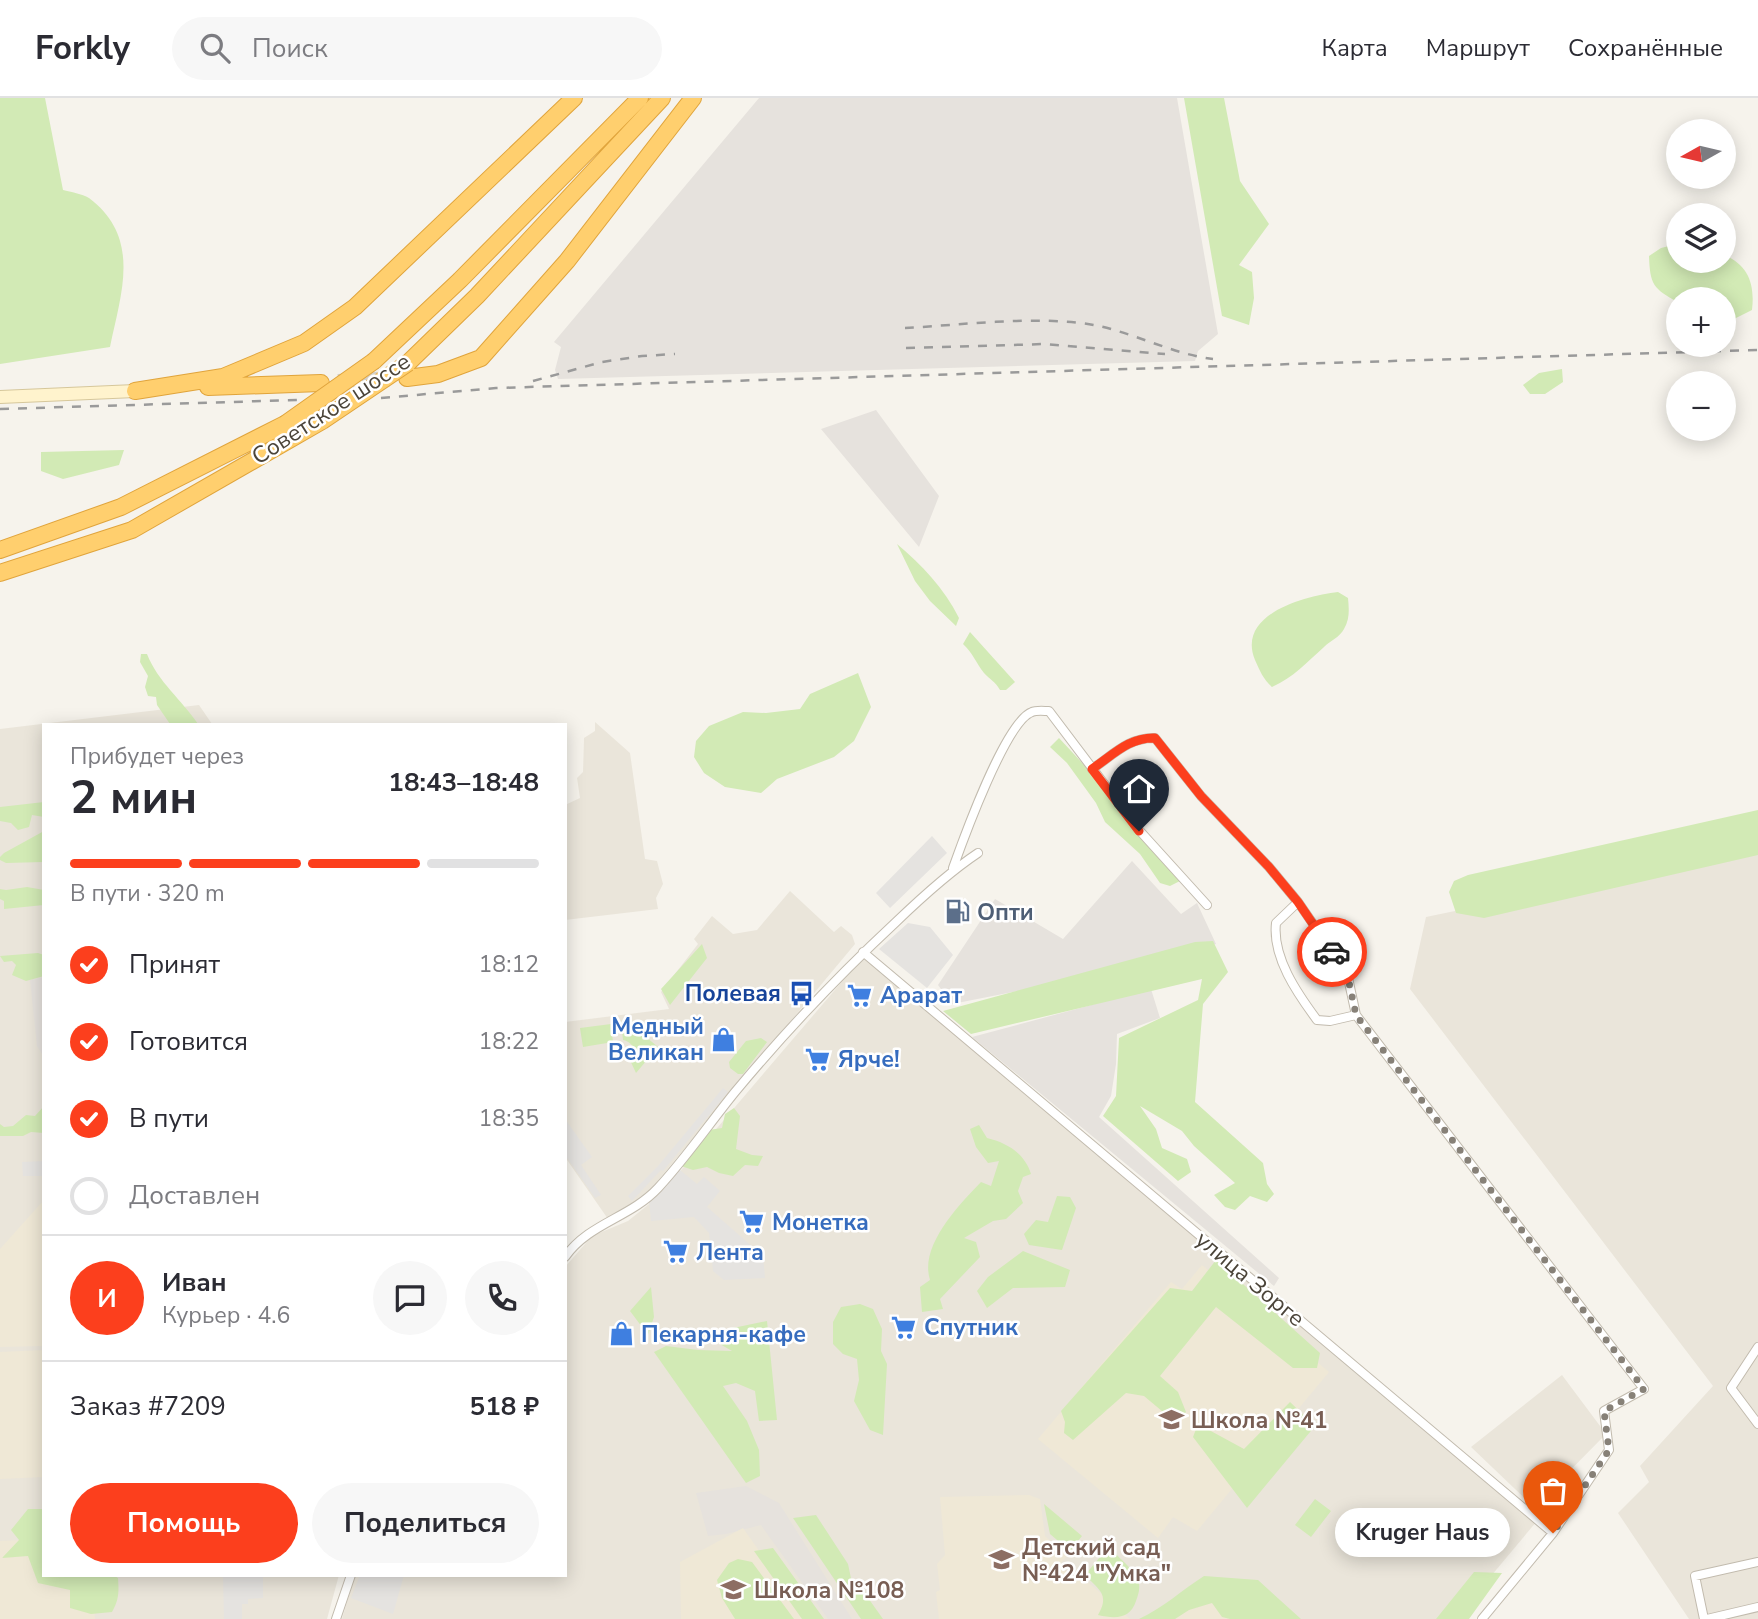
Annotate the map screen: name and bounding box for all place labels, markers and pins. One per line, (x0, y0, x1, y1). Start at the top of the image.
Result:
pin (1109, 759, 1169, 831)
place label: Опти (977, 897, 1034, 928)
fuel station icon: Опти (943, 898, 971, 926)
place label: Полевая (685, 978, 781, 1009)
bus stop icon: Полевая (787, 979, 815, 1007)
place label: Арарат (880, 980, 962, 1011)
supermarket icon: Арарат (846, 981, 874, 1009)
place label: Медный Великан (608, 1011, 704, 1068)
shop icon: Медный Великан (710, 1025, 738, 1053)
place label: Ярче! (838, 1044, 900, 1075)
supermarket icon: Ярче! (804, 1045, 832, 1073)
place label: Монетка (772, 1207, 869, 1238)
supermarket icon: Монетка (738, 1208, 766, 1236)
place label: Лента (696, 1237, 764, 1268)
supermarket icon: Лента (662, 1238, 690, 1266)
place label: Спутник (924, 1312, 1018, 1343)
supermarket icon: Спутник (890, 1313, 918, 1341)
place label: Пекарня-кафе (641, 1319, 806, 1350)
shop icon: Пекарня-кафе (607, 1320, 635, 1348)
place label: Школа №41 (1191, 1405, 1328, 1436)
school or university icon: Школа №41 (1157, 1406, 1185, 1434)
pin (1523, 1461, 1583, 1533)
callout: Kruger Haus (1336, 1508, 1511, 1558)
place label: Детский сад №424 "Умка" (1022, 1532, 1171, 1589)
school or university icon: Детский сад №424 "Умка" (988, 1546, 1016, 1574)
place label: Школа №108 (754, 1575, 904, 1606)
school or university icon: Школа №108 (720, 1576, 748, 1604)

